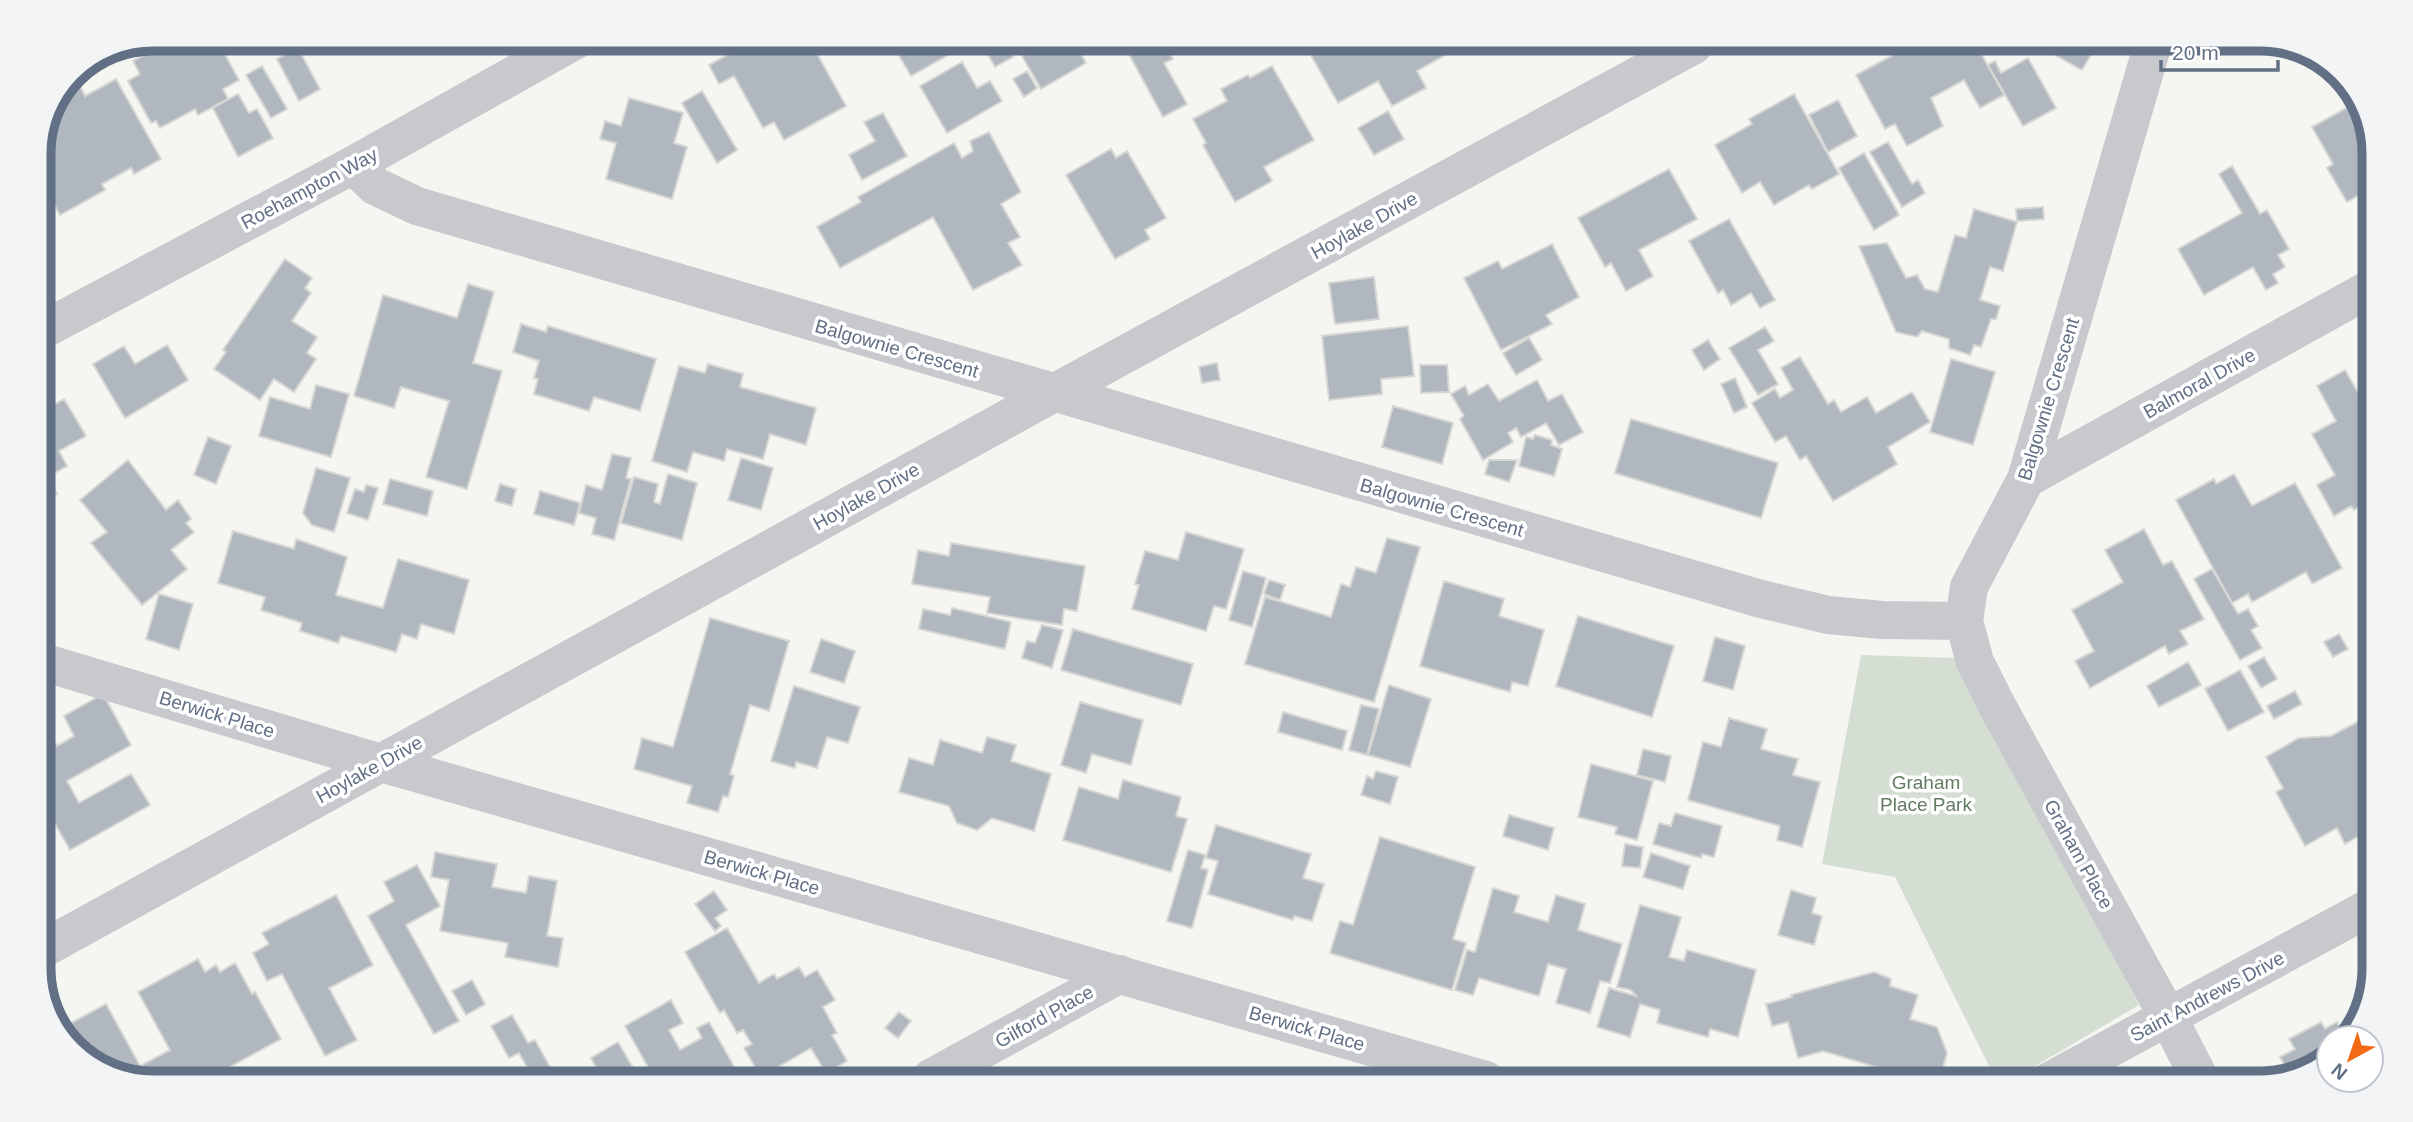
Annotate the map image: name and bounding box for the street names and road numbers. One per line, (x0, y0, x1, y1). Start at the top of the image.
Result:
street label: Roehampton Way (237, 143, 381, 233)
street label: Hoylake Drive (1307, 188, 1421, 263)
street label: Balgownie Crescent (813, 315, 982, 382)
street label: Balgownie Crescent (2014, 315, 2083, 483)
street label: Balmoral Drive (2140, 344, 2259, 423)
street label: Hoylake Drive (809, 459, 923, 534)
street label: Balgownie Crescent (1358, 474, 1527, 541)
street label: Berwick Place (157, 687, 277, 742)
street label: Hoylake Drive (312, 732, 426, 807)
street label: Graham Place (2040, 796, 2117, 912)
street label: Berwick Place (702, 846, 822, 899)
street label: Saint Andrews Drive (2127, 947, 2288, 1046)
street label: Gilford Place (992, 981, 1097, 1052)
street label: Berwick Place (1247, 1002, 1367, 1055)

